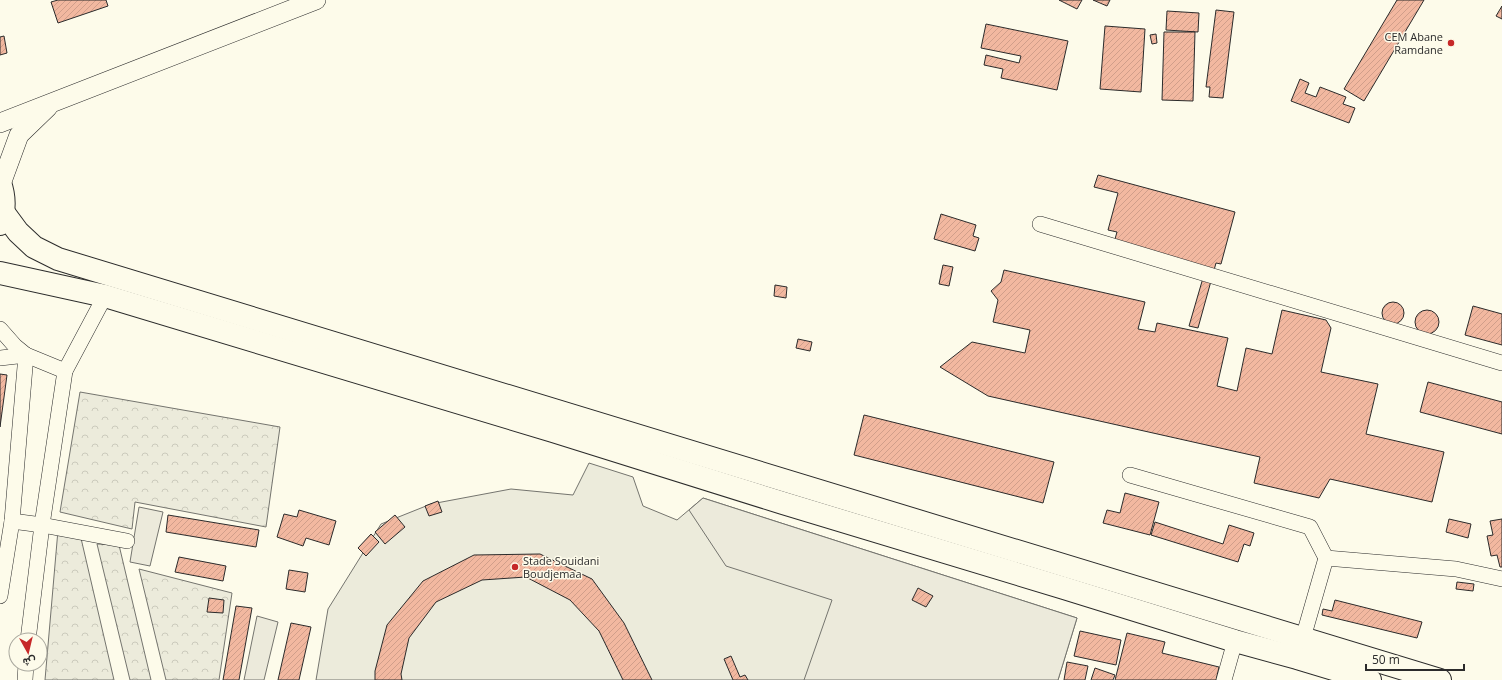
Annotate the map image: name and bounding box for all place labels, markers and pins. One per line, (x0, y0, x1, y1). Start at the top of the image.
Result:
place label: CEM Abane Ramdane (1384, 29, 1443, 57)
marker: CEM Abane Ramdane (1446, 38, 1456, 48)
place label: Stade Souidani Boudjemaa (523, 553, 599, 581)
marker: Stade Souidani Boudjemaa (510, 562, 520, 572)

